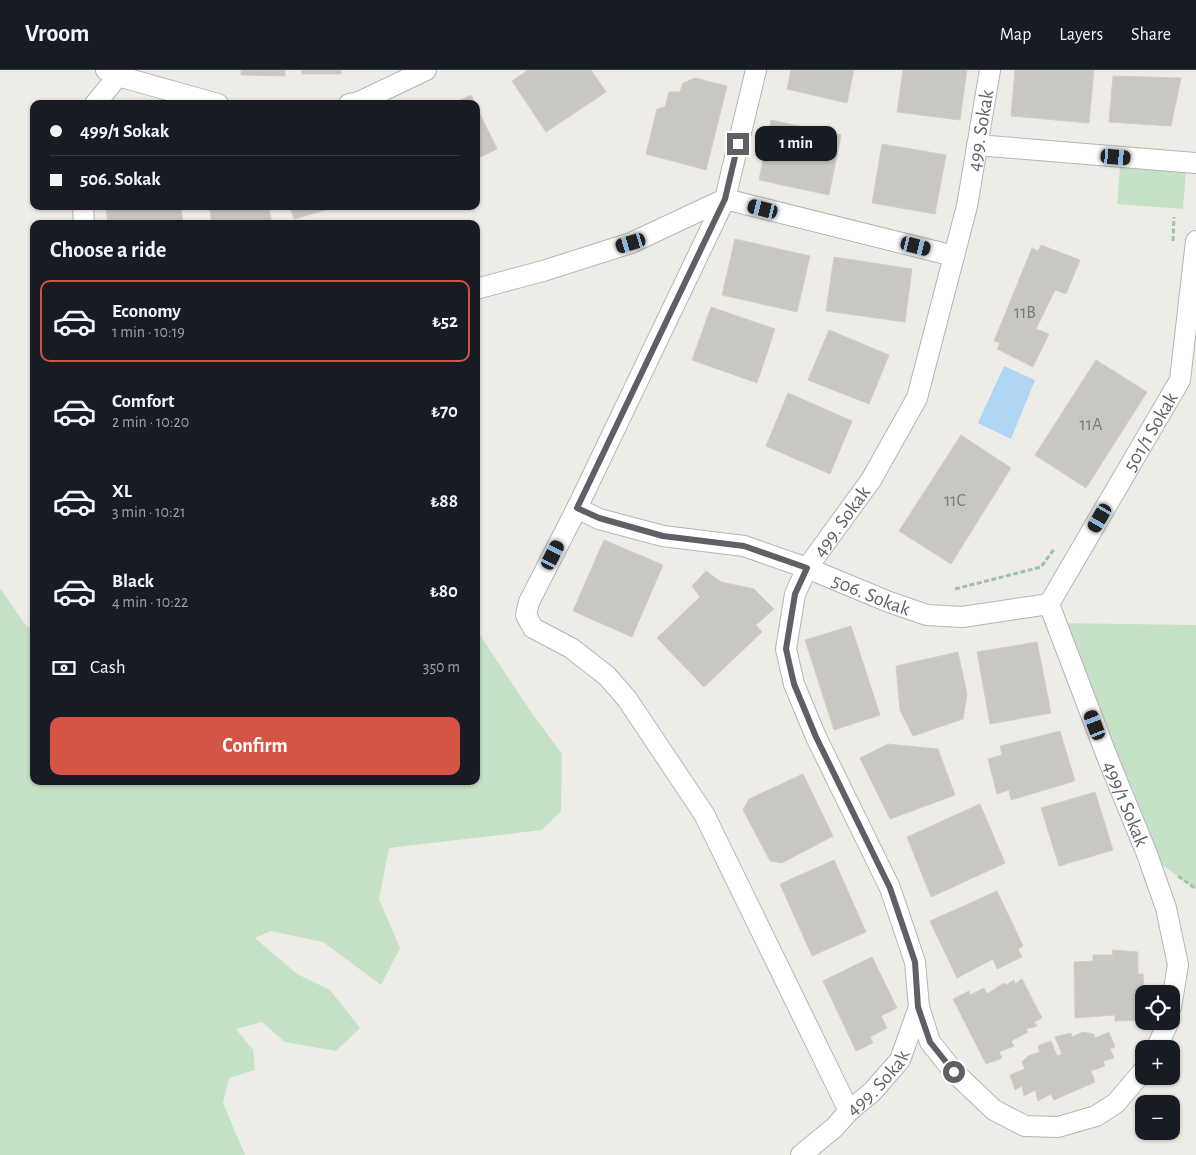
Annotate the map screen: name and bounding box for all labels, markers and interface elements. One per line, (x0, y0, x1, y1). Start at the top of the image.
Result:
text: Vroom (25, 22, 89, 46)
text: Map (1000, 26, 1031, 44)
text: Layers (1059, 26, 1103, 44)
text: Share (1131, 26, 1171, 44)
street label: 499. Sokak (964, 88, 998, 173)
text: 499/1 Sokak (80, 122, 169, 141)
callout: 1 min (756, 126, 838, 162)
route end (727, 133, 749, 155)
text: 1 min (779, 135, 813, 151)
car (1100, 148, 1131, 166)
text: 506. Sokak (80, 170, 161, 189)
car (746, 198, 779, 220)
car (614, 231, 647, 255)
car (899, 235, 932, 257)
text: Choose a ride (50, 239, 166, 261)
icon: car (52, 299, 97, 344)
text: Economy (112, 302, 181, 321)
house number: 11B (1014, 304, 1036, 322)
text: ₺52 (432, 312, 458, 331)
text: 1 min · 10:19 (112, 324, 185, 340)
icon: car (52, 389, 97, 434)
street label: 501/1 Sokak (1120, 389, 1182, 475)
text: Comfort (112, 392, 174, 411)
text: ₺70 (431, 402, 458, 421)
text: 2 min · 10:20 (112, 414, 189, 430)
house number: 11A (1080, 416, 1103, 434)
icon: car (52, 479, 97, 524)
text: XL (112, 482, 132, 501)
street label: 499. Sokak (810, 483, 874, 561)
text: ₺88 (430, 492, 458, 511)
house number: 11C (944, 492, 966, 510)
car (1086, 501, 1113, 535)
text: 3 min · 10:21 (112, 504, 186, 520)
car (539, 538, 566, 572)
icon: car (52, 569, 97, 614)
street label: 506. Sokak (829, 571, 913, 619)
text: Black (112, 572, 154, 591)
text: ₺80 (430, 582, 458, 601)
text: 4 min · 10:22 (112, 594, 188, 610)
icon: cash (50, 654, 78, 682)
text: Cash (90, 658, 126, 677)
text: 350 m (423, 659, 460, 675)
car (1082, 708, 1107, 742)
button: Confirm (50, 717, 460, 775)
street label: 499/1 Sokak (1099, 758, 1152, 850)
map controls (1135, 985, 1180, 1140)
button: locate (1135, 985, 1180, 1030)
button: + (1135, 1040, 1180, 1085)
street label: 499. Sokak (843, 1048, 914, 1120)
route start (943, 1061, 965, 1083)
button: − (1135, 1095, 1180, 1140)

